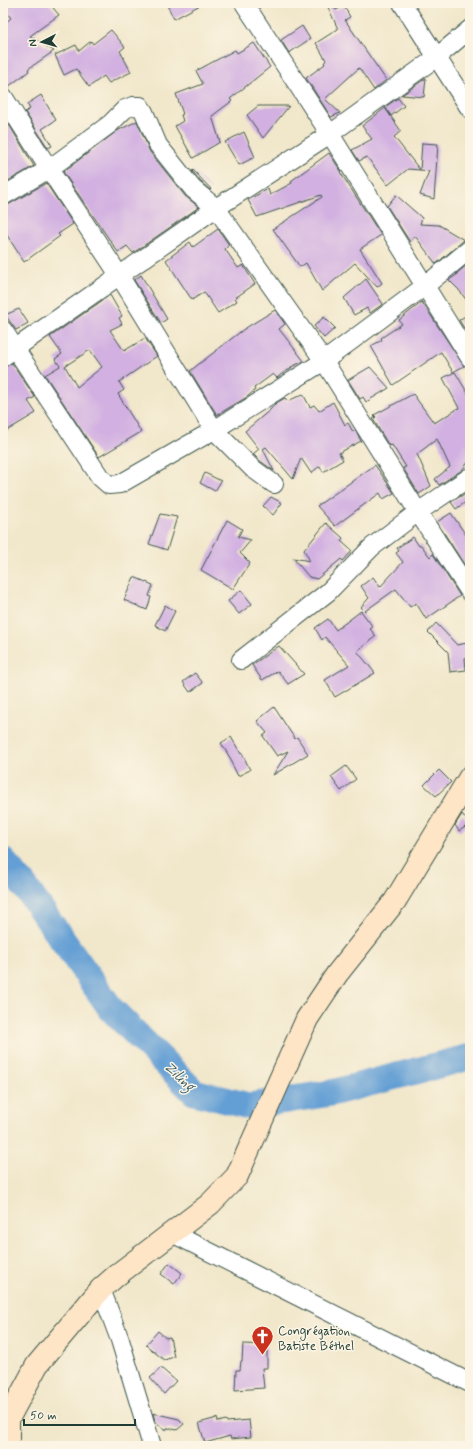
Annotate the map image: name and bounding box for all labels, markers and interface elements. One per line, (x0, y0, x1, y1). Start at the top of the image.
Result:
north arrow (22, 22, 62, 62)
text: N (26, 39, 40, 47)
water label: Ziling (159, 1058, 199, 1098)
place label: Congrégation Batiste Béthel (278, 1323, 354, 1355)
church icon: Congrégation Batiste Béthel (249, 1324, 275, 1357)
scale bar (24, 1401, 135, 1427)
text: 50 m (30, 1408, 57, 1424)

